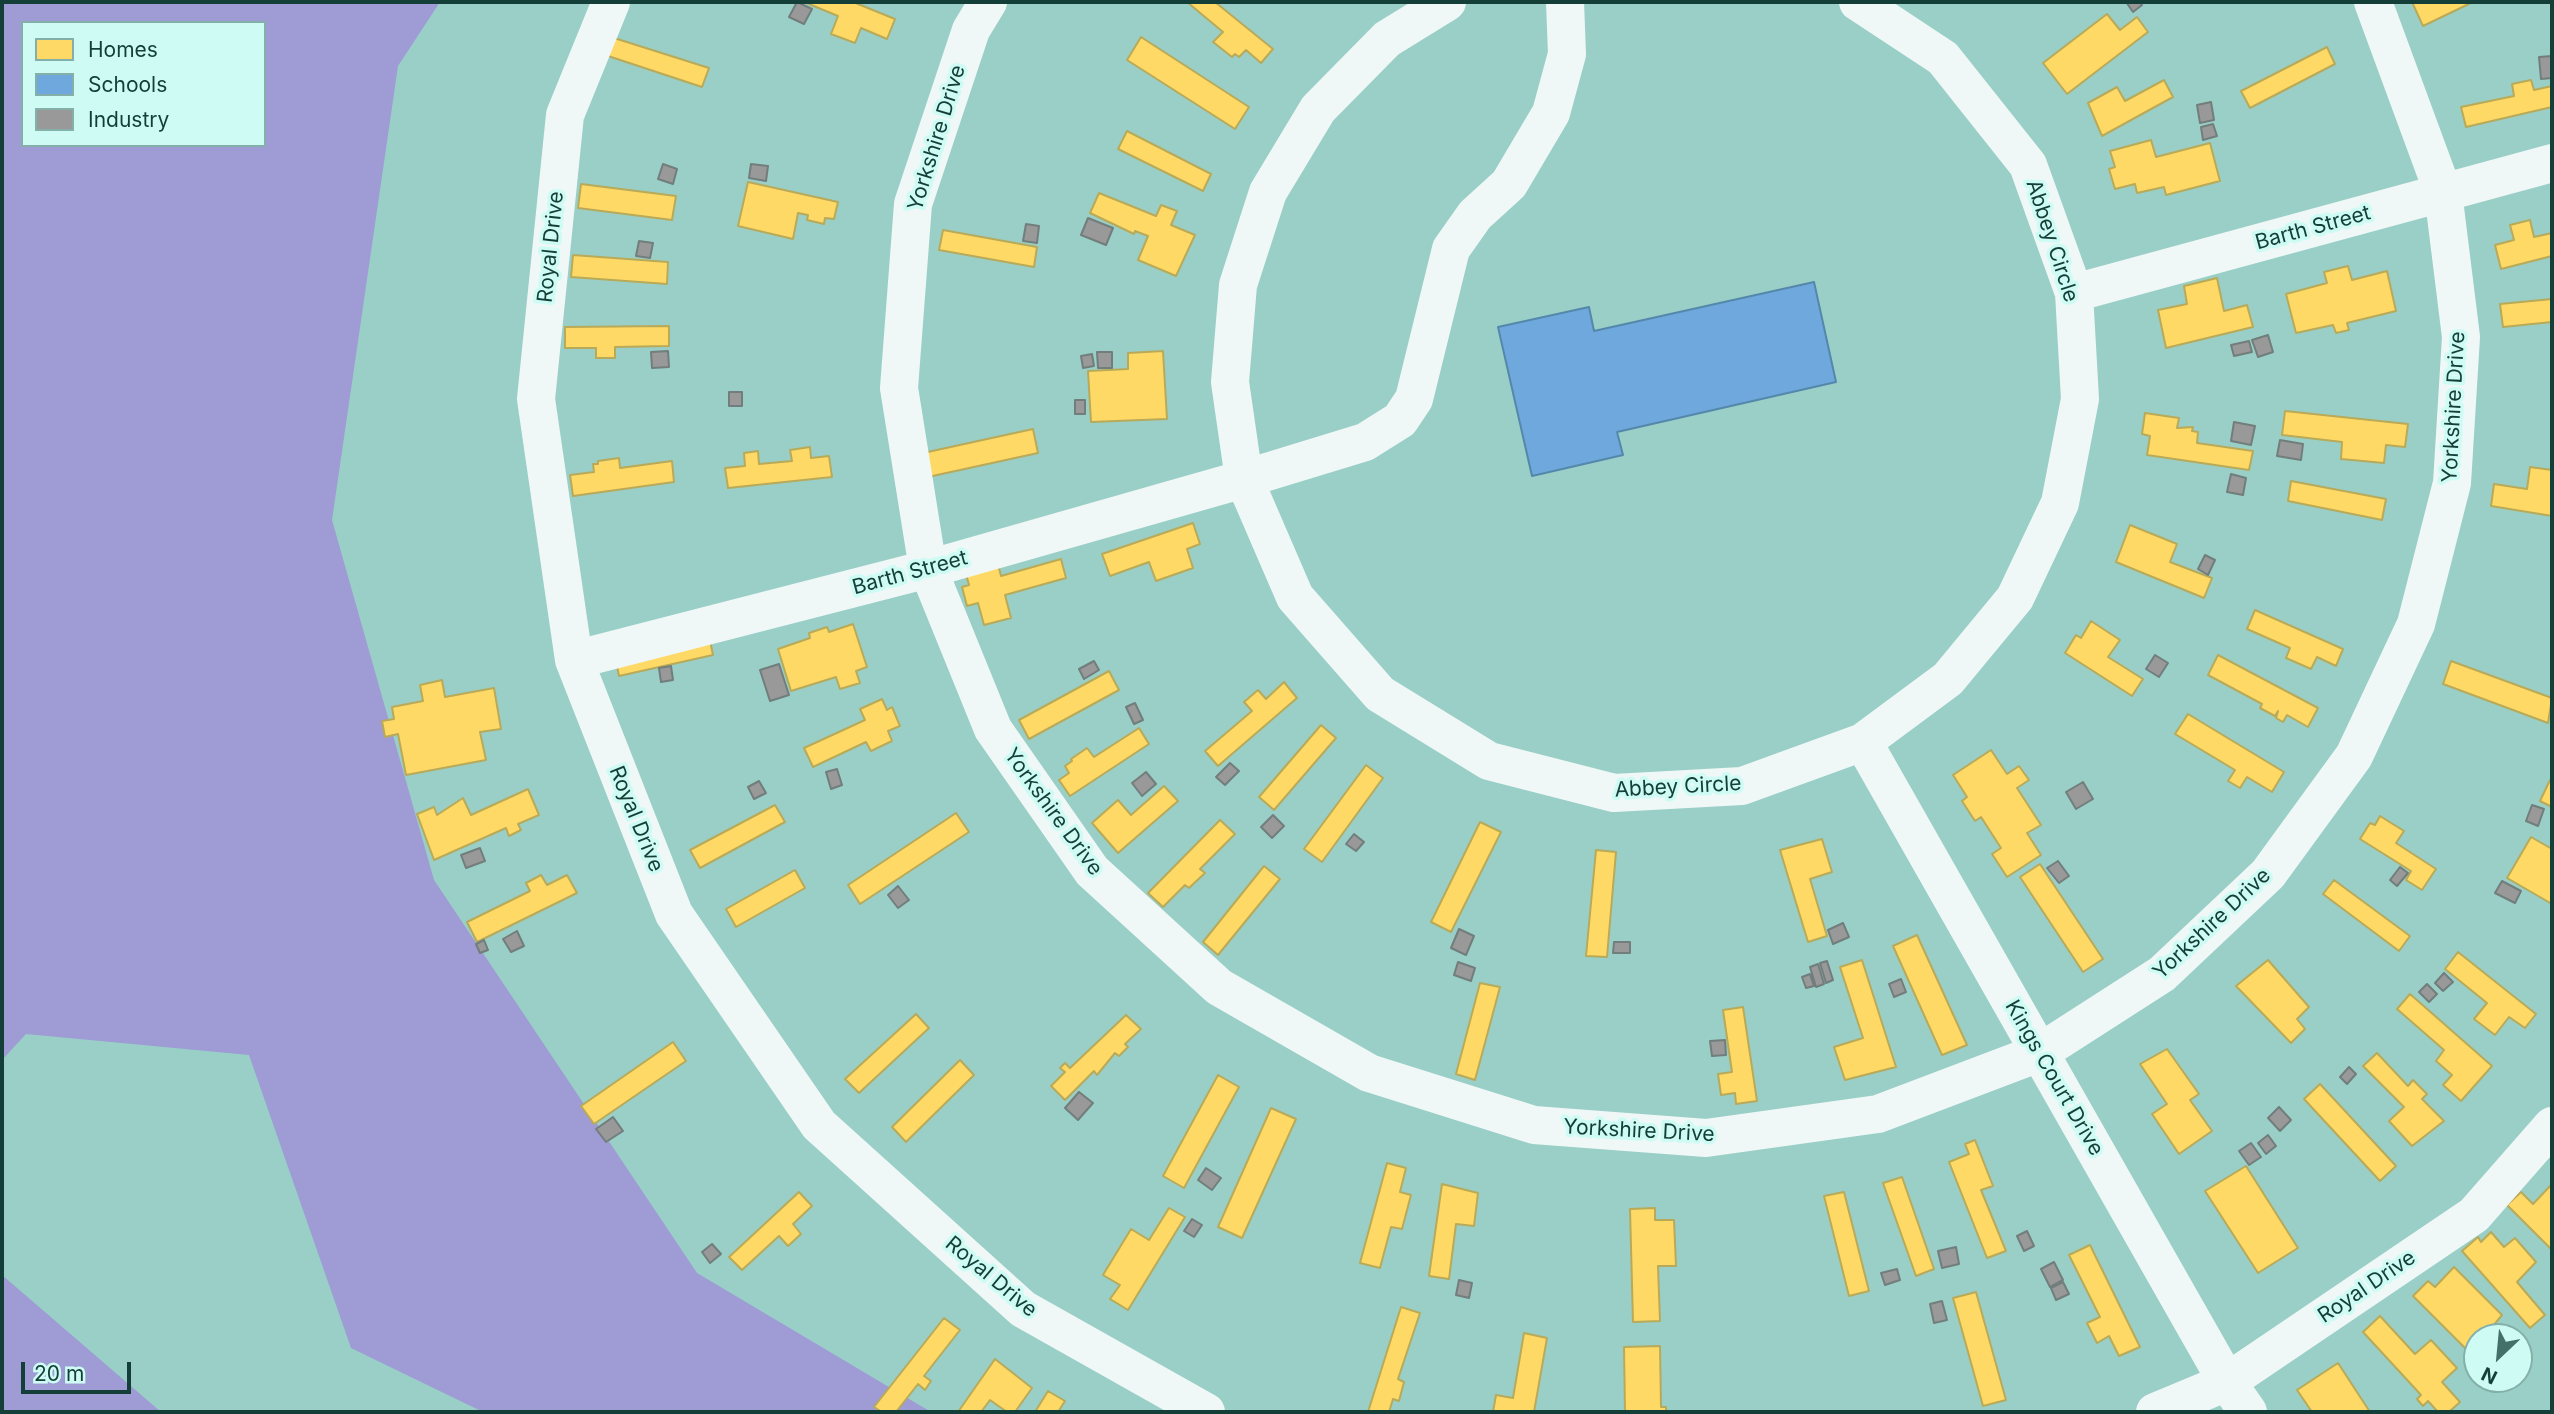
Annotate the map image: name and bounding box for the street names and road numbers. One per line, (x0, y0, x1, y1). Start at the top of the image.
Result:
street label: Yorkshire Drive (903, 62, 971, 214)
street label: Abbey Circle (2020, 177, 2084, 305)
street label: Royal Drive (533, 190, 569, 304)
street label: Barth Street (2253, 201, 2373, 255)
street label: Yorkshire Drive (2437, 331, 2471, 483)
street label: Barth Street (850, 546, 970, 600)
street label: Yorkshire Drive (998, 743, 1108, 881)
street label: Royal Drive (603, 762, 669, 876)
street label: Abbey Circle (1614, 771, 1742, 803)
street label: Yorkshire Drive (2148, 863, 2276, 985)
street label: Kings Court Drive (1999, 996, 2109, 1160)
street label: Yorkshire Drive (1563, 1114, 1715, 1148)
street label: Royal Drive (940, 1231, 1042, 1323)
street label: Royal Drive (2314, 1245, 2420, 1329)

